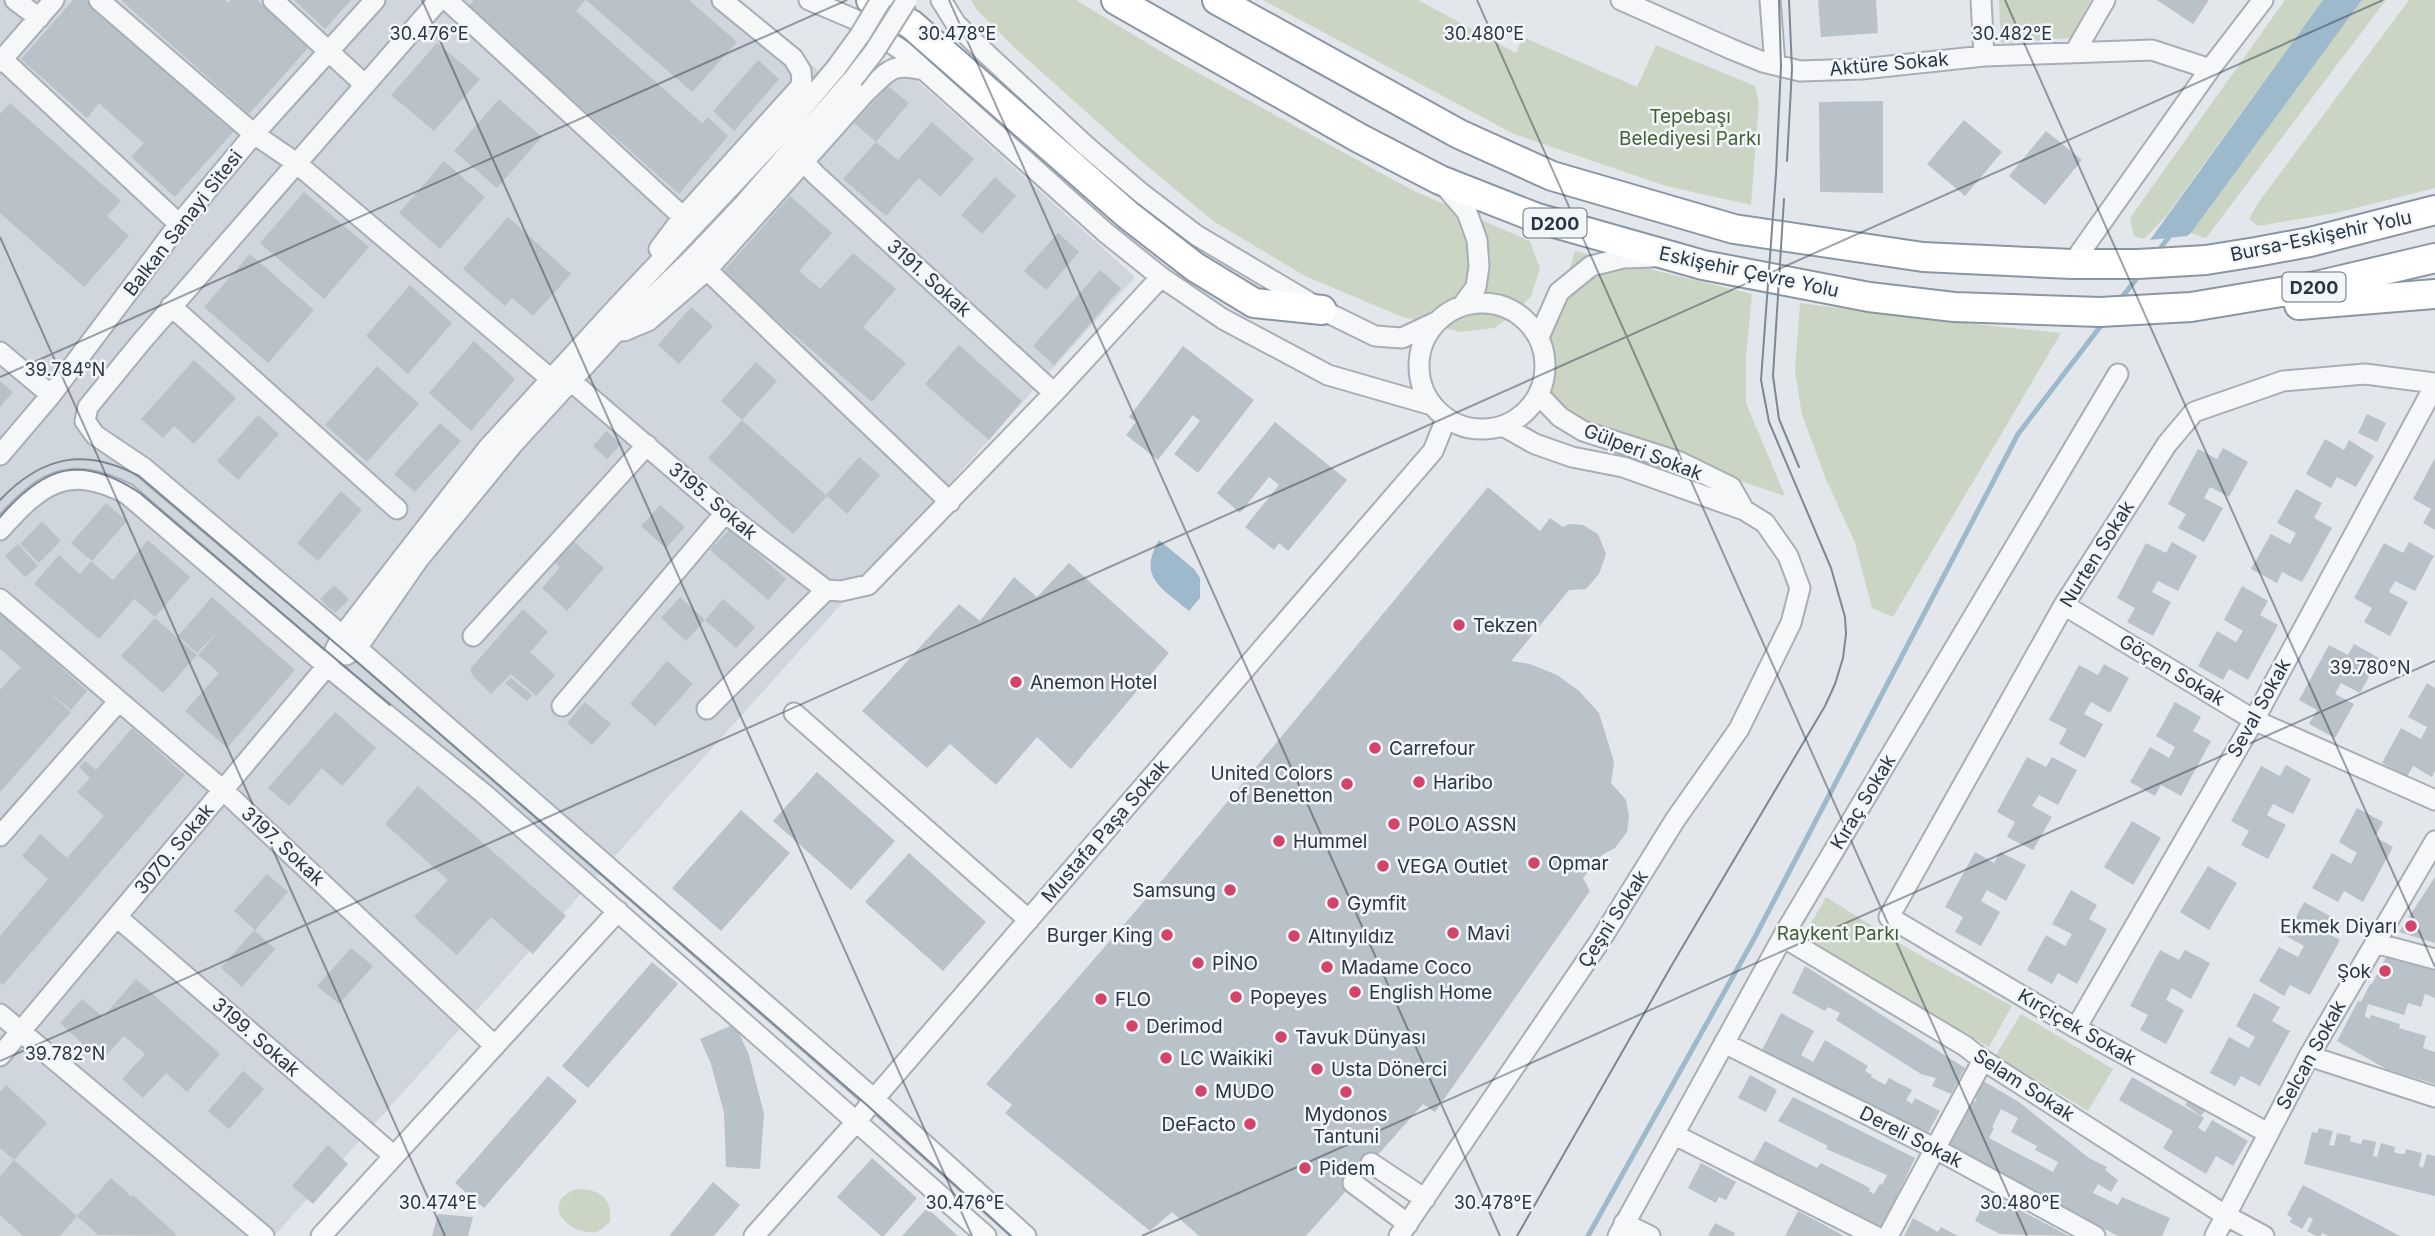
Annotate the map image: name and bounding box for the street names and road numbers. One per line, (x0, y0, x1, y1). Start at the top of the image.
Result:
street label: Aktüre Sokak (1829, 47, 1950, 81)
street label: Balkan Sanayi Sitesi (119, 145, 247, 301)
street label: Bursa-Eskişehir Yolu (2228, 206, 2414, 266)
road number: D200 (1524, 208, 1586, 238)
street label: 3191. Sokak (882, 234, 976, 322)
street label: Eskişehir Çevre Yolu (1657, 242, 1841, 302)
road number: D200 (2282, 272, 2346, 302)
street label: Gülperi Sokak (1580, 419, 1706, 485)
street label: 3195. Sokak (664, 457, 762, 545)
street label: Nurten Sokak (2055, 496, 2139, 612)
street label: Göçen Sokak (2115, 629, 2229, 711)
street label: Seval Sokak (2222, 654, 2296, 761)
street label: Kıraç Sokak (1826, 750, 1901, 854)
street label: Mustafa Paşa Sokak (1037, 754, 1174, 907)
street label: 3070. Sokak (129, 799, 219, 899)
street label: 3197. Sokak (237, 802, 330, 891)
street label: Çeşni Sokak (1573, 866, 1653, 972)
street label: Kırçiçek Sokak (2014, 984, 2141, 1070)
street label: 3199. Sokak (208, 993, 305, 1082)
street label: Selcan Sokak (2272, 996, 2351, 1114)
street label: Selam Sokak (1969, 1044, 2079, 1126)
street label: Dereli Sokak (1856, 1101, 1967, 1173)

